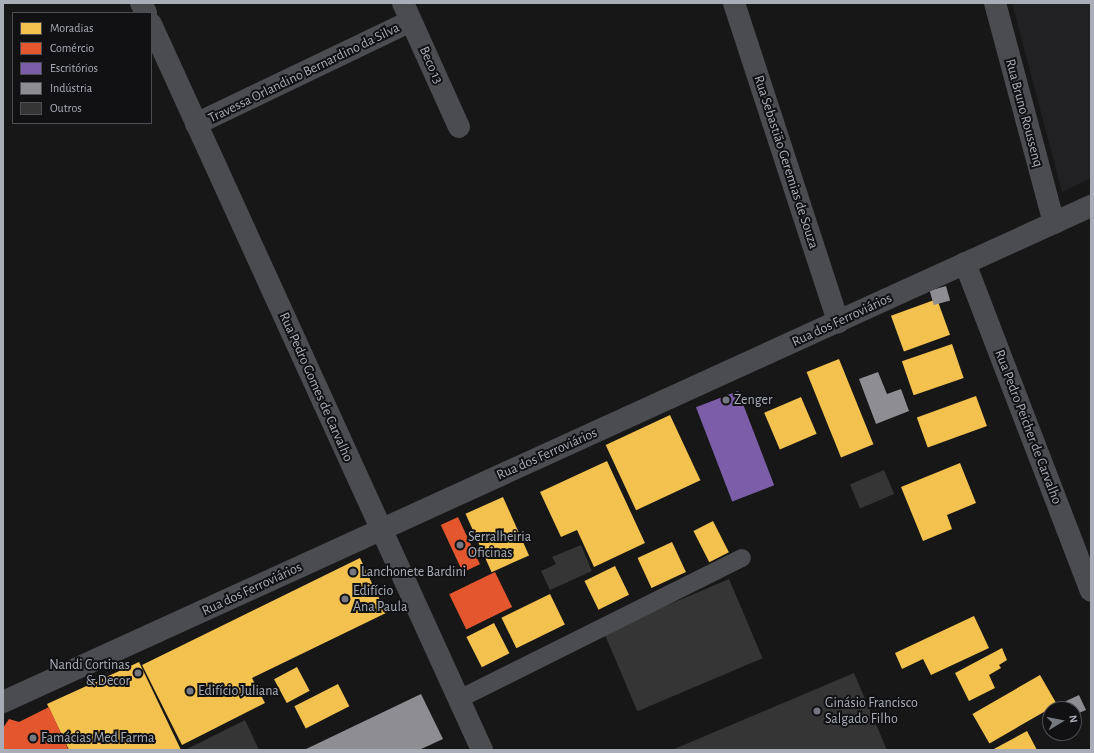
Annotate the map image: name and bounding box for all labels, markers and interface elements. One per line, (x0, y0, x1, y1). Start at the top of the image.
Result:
legend (12, 12, 152, 124)
street label: Travessa Orlandino Bernardino da Silva (206, 19, 402, 127)
text: Moradias (50, 22, 93, 34)
text: Comércio (50, 42, 94, 54)
street label: Beco 13 (415, 44, 447, 86)
street label: Rua Bruno Roussenq (1001, 57, 1047, 169)
text: Escritórios (50, 62, 98, 74)
street label: Rua Sebastião Geremias de Souza (750, 73, 822, 251)
text: Indústria (50, 82, 92, 94)
text: Outros (50, 102, 82, 114)
street label: Rua dos Ferroviários (789, 289, 895, 351)
street label: Rua Pedro Gomes de Carvalho (275, 310, 357, 464)
street label: Rua Pedro Peicher de Carvalho (991, 347, 1065, 507)
place label: Zenger (734, 392, 772, 408)
marker: Zenger (721, 395, 731, 405)
street label: Rua dos Ferroviários (494, 424, 600, 484)
place label: Serralheiria Oficinas (468, 529, 531, 562)
marker: Serralheiria Oficinas (455, 540, 465, 550)
street label: Rua dos Ferroviários (199, 558, 305, 620)
place label: Lanchonete Bardini (361, 564, 466, 580)
marker: Lanchonete Bardini (348, 567, 358, 577)
place label: Edifício Ana Paula (353, 583, 407, 616)
marker: Edifício Ana Paula (340, 594, 350, 604)
place label: Nandi Cortinas & Decor (49, 657, 130, 690)
marker: Nandi Cortinas & Decor (133, 668, 143, 678)
place label: Edifício Juliana (198, 683, 279, 699)
marker: Edifício Juliana (185, 686, 195, 696)
place label: Ginásio Francisco Salgado Filho (825, 695, 918, 728)
north arrow (1042, 701, 1082, 741)
marker: Ginásio Francisco Salgado Filho (812, 706, 822, 716)
text: N (1067, 714, 1079, 724)
place label: Famácias Med Farma (41, 730, 154, 746)
marker: Famácias Med Farma (28, 733, 38, 743)

